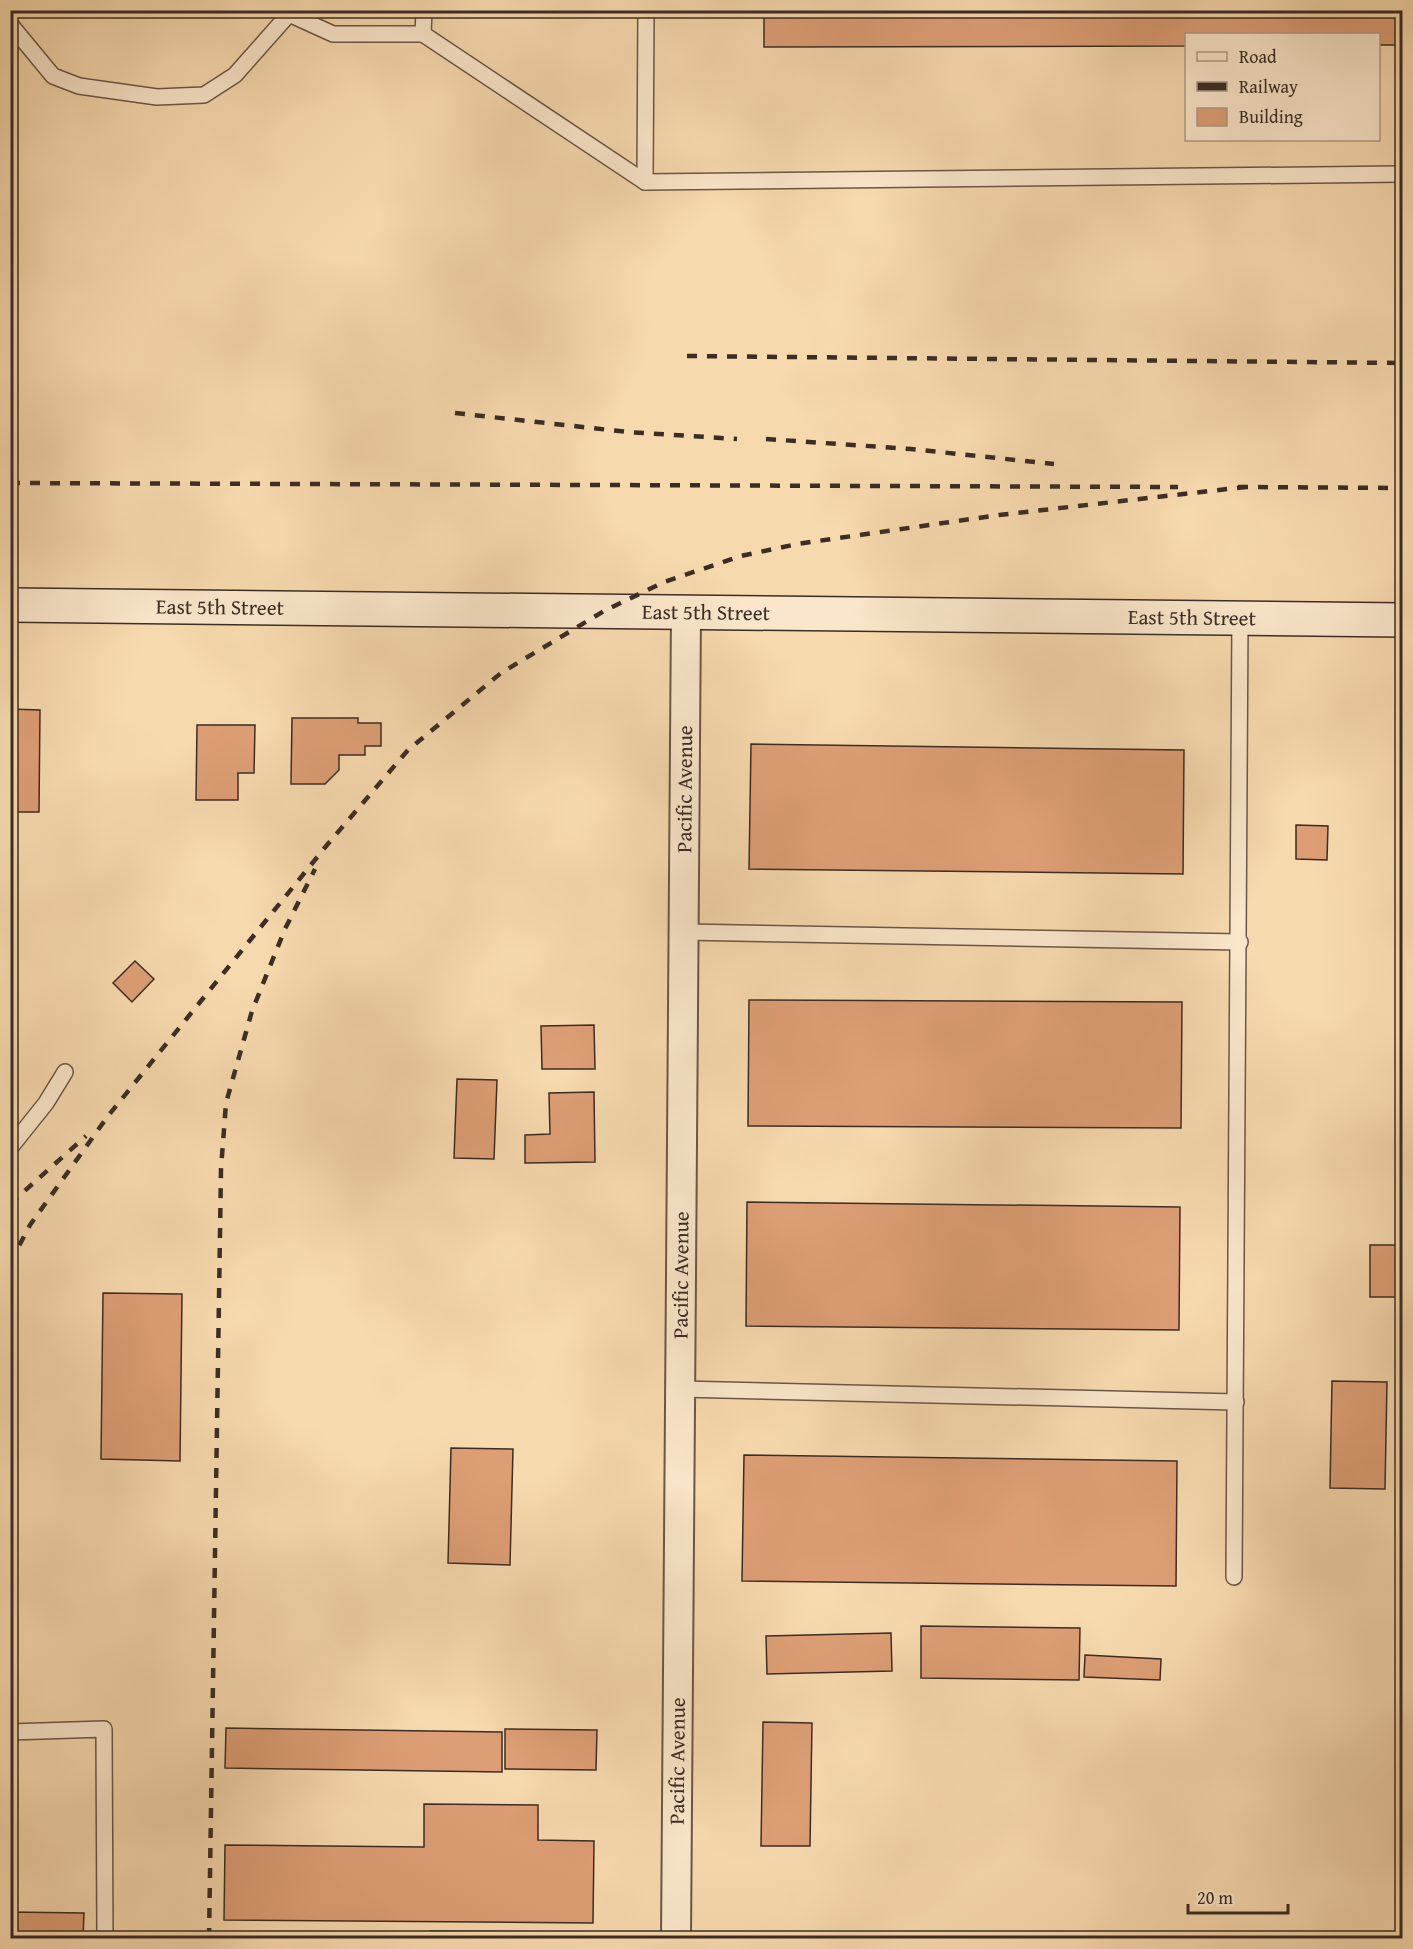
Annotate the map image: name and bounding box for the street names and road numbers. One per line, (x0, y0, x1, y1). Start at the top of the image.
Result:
street label: East 5th Street (156, 591, 285, 623)
street label: East 5th Street (642, 596, 771, 628)
street label: East 5th Street (1128, 601, 1257, 633)
street label: Pacific Avenue (668, 725, 700, 853)
street label: Pacific Avenue (665, 1211, 696, 1339)
street label: Pacific Avenue (661, 1697, 693, 1825)

